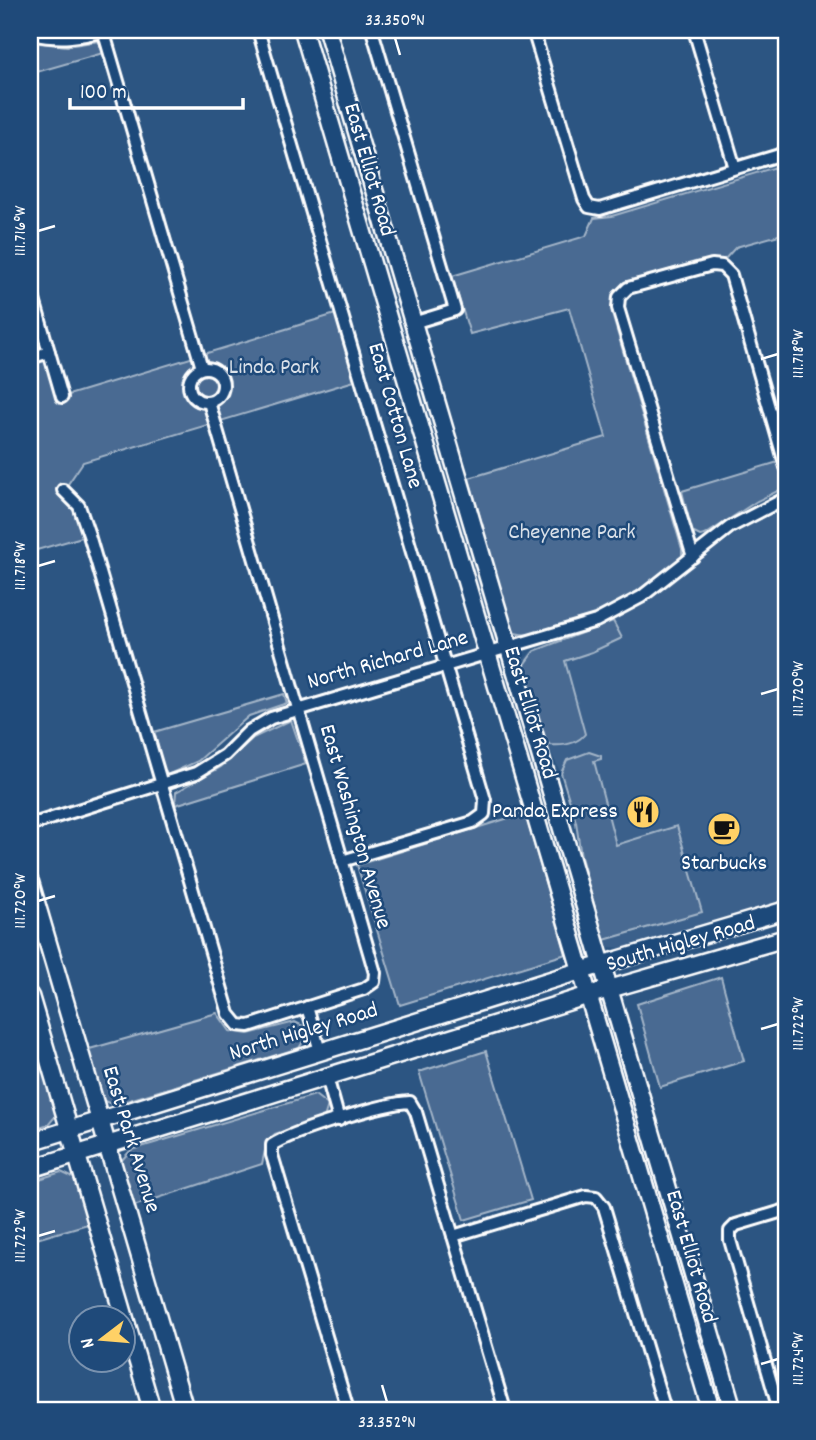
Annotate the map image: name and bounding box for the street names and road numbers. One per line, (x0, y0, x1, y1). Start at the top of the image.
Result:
street label: East Elliot Road (333, 99, 403, 241)
street label: East Cotton Lane (357, 339, 431, 493)
street label: North Richard Lane (304, 622, 472, 700)
street label: East Elliot Road (493, 643, 565, 783)
street label: East Washington Avenue (309, 721, 399, 933)
street label: South Higley Road (603, 908, 759, 982)
street label: North Higley Road (226, 995, 382, 1071)
street label: East Park Avenue (92, 1062, 168, 1218)
street label: East Elliot Road (655, 1186, 725, 1328)

